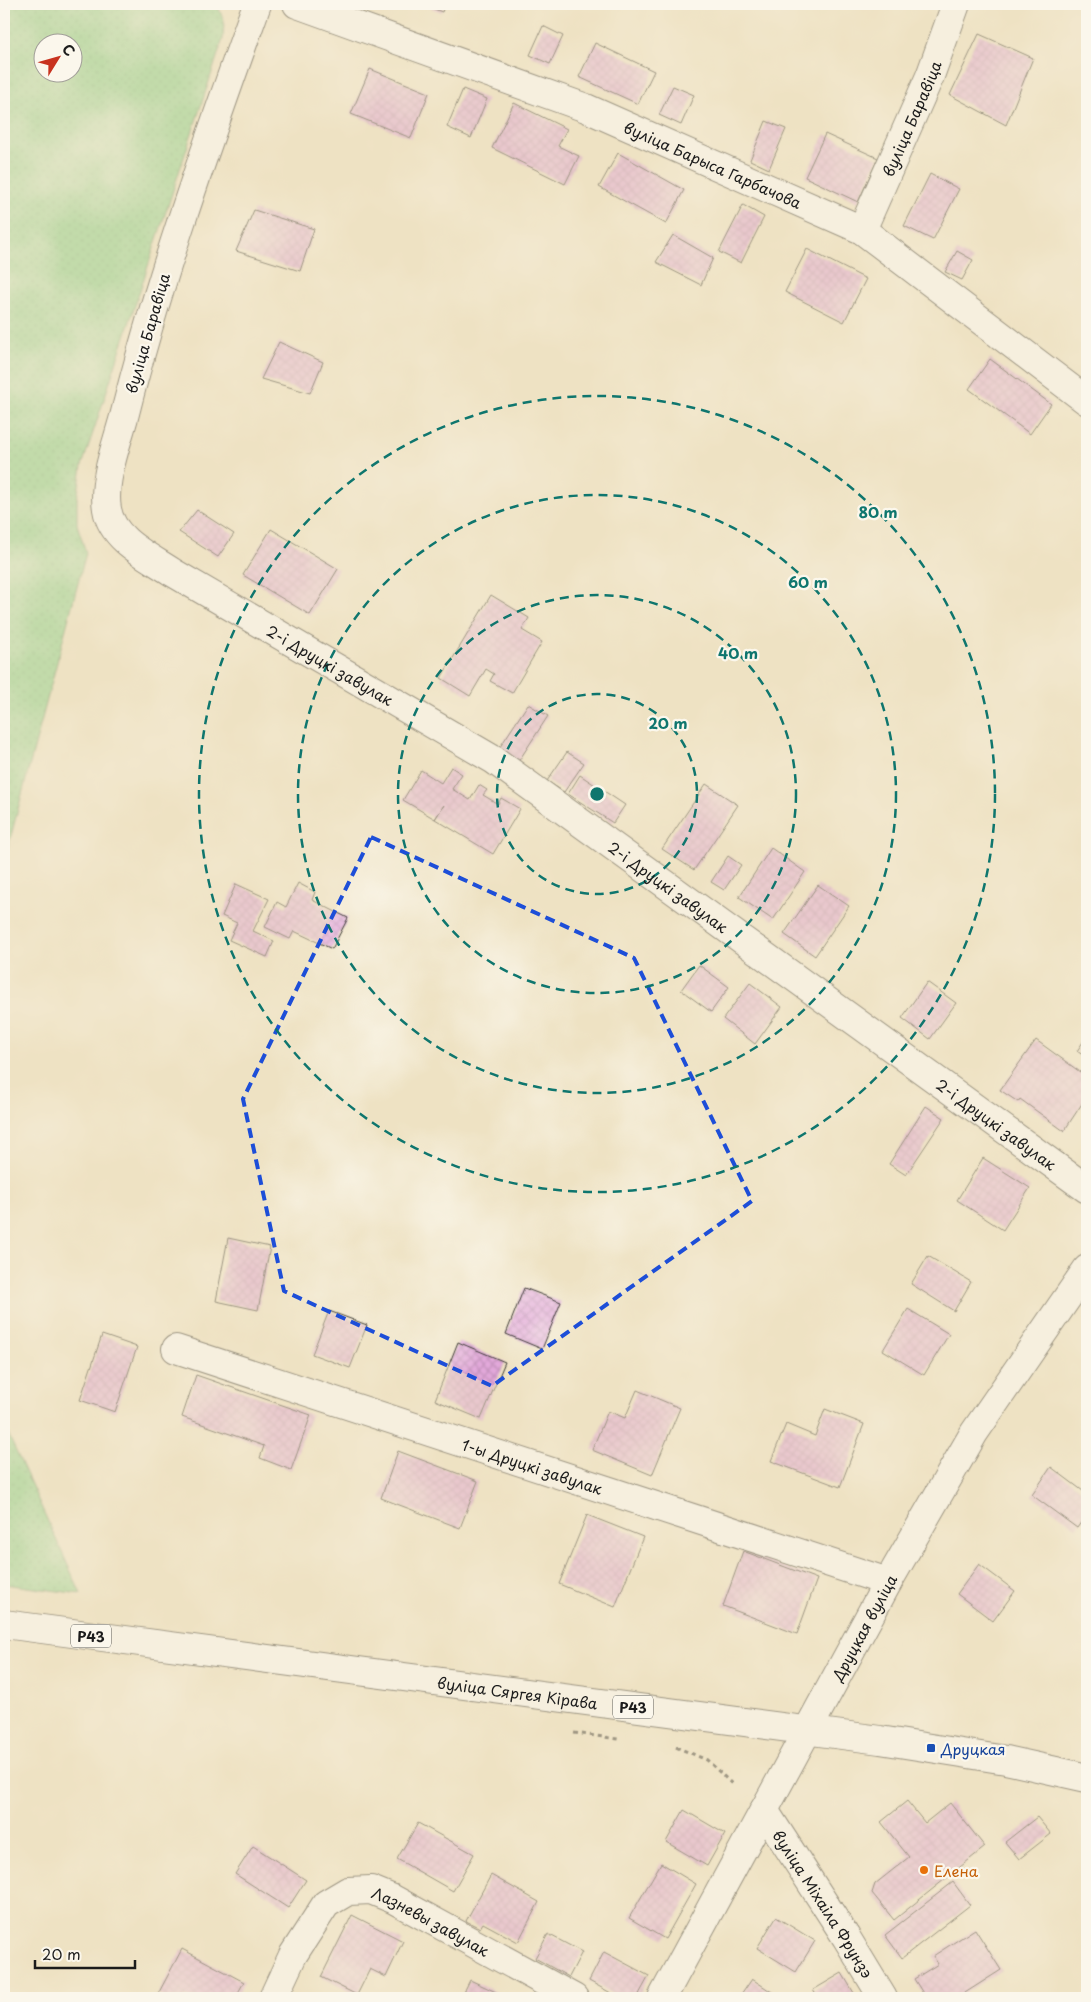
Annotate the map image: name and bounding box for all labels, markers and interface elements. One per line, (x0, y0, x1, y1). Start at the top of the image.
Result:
north arrow (32, 32, 82, 82)
text: С (57, 39, 80, 60)
street label: вуліца Баравіца (876, 57, 946, 180)
street label: вуліца Барыса Гарбачова (620, 115, 806, 214)
street label: вуліца Баравіца (119, 269, 175, 396)
text: 80 m (858, 500, 898, 523)
text: 60 m (788, 570, 828, 593)
street label: 2-і Друцкі завулак (263, 618, 398, 711)
text: 40 m (718, 641, 758, 664)
text: 20 m (649, 711, 687, 734)
centre of rings (588, 785, 606, 803)
street label: 2-і Друцкі завулак (604, 835, 733, 938)
street label: 2-і Друцкі завулак (932, 1072, 1062, 1175)
street label: 1-ы Друцкі завулак (459, 1432, 606, 1499)
street label: Друцкая вуліца (825, 1569, 902, 1686)
road number: Р43 (71, 1624, 111, 1648)
street label: вуліца Сяргея Кірава (436, 1670, 600, 1714)
road number: Р43 (613, 1695, 653, 1718)
place label: Друцкая (940, 1737, 1006, 1760)
marker: Друцкая (925, 1742, 937, 1754)
street label: вуліца Міхаіла Фрунзэ (768, 1825, 880, 1982)
place label: Елена (934, 1859, 979, 1882)
marker: Елена (918, 1864, 930, 1876)
street label: Лазневы завулак (369, 1880, 494, 1961)
scale bar (35, 1937, 135, 1969)
text: 20 m (42, 1942, 81, 1965)

